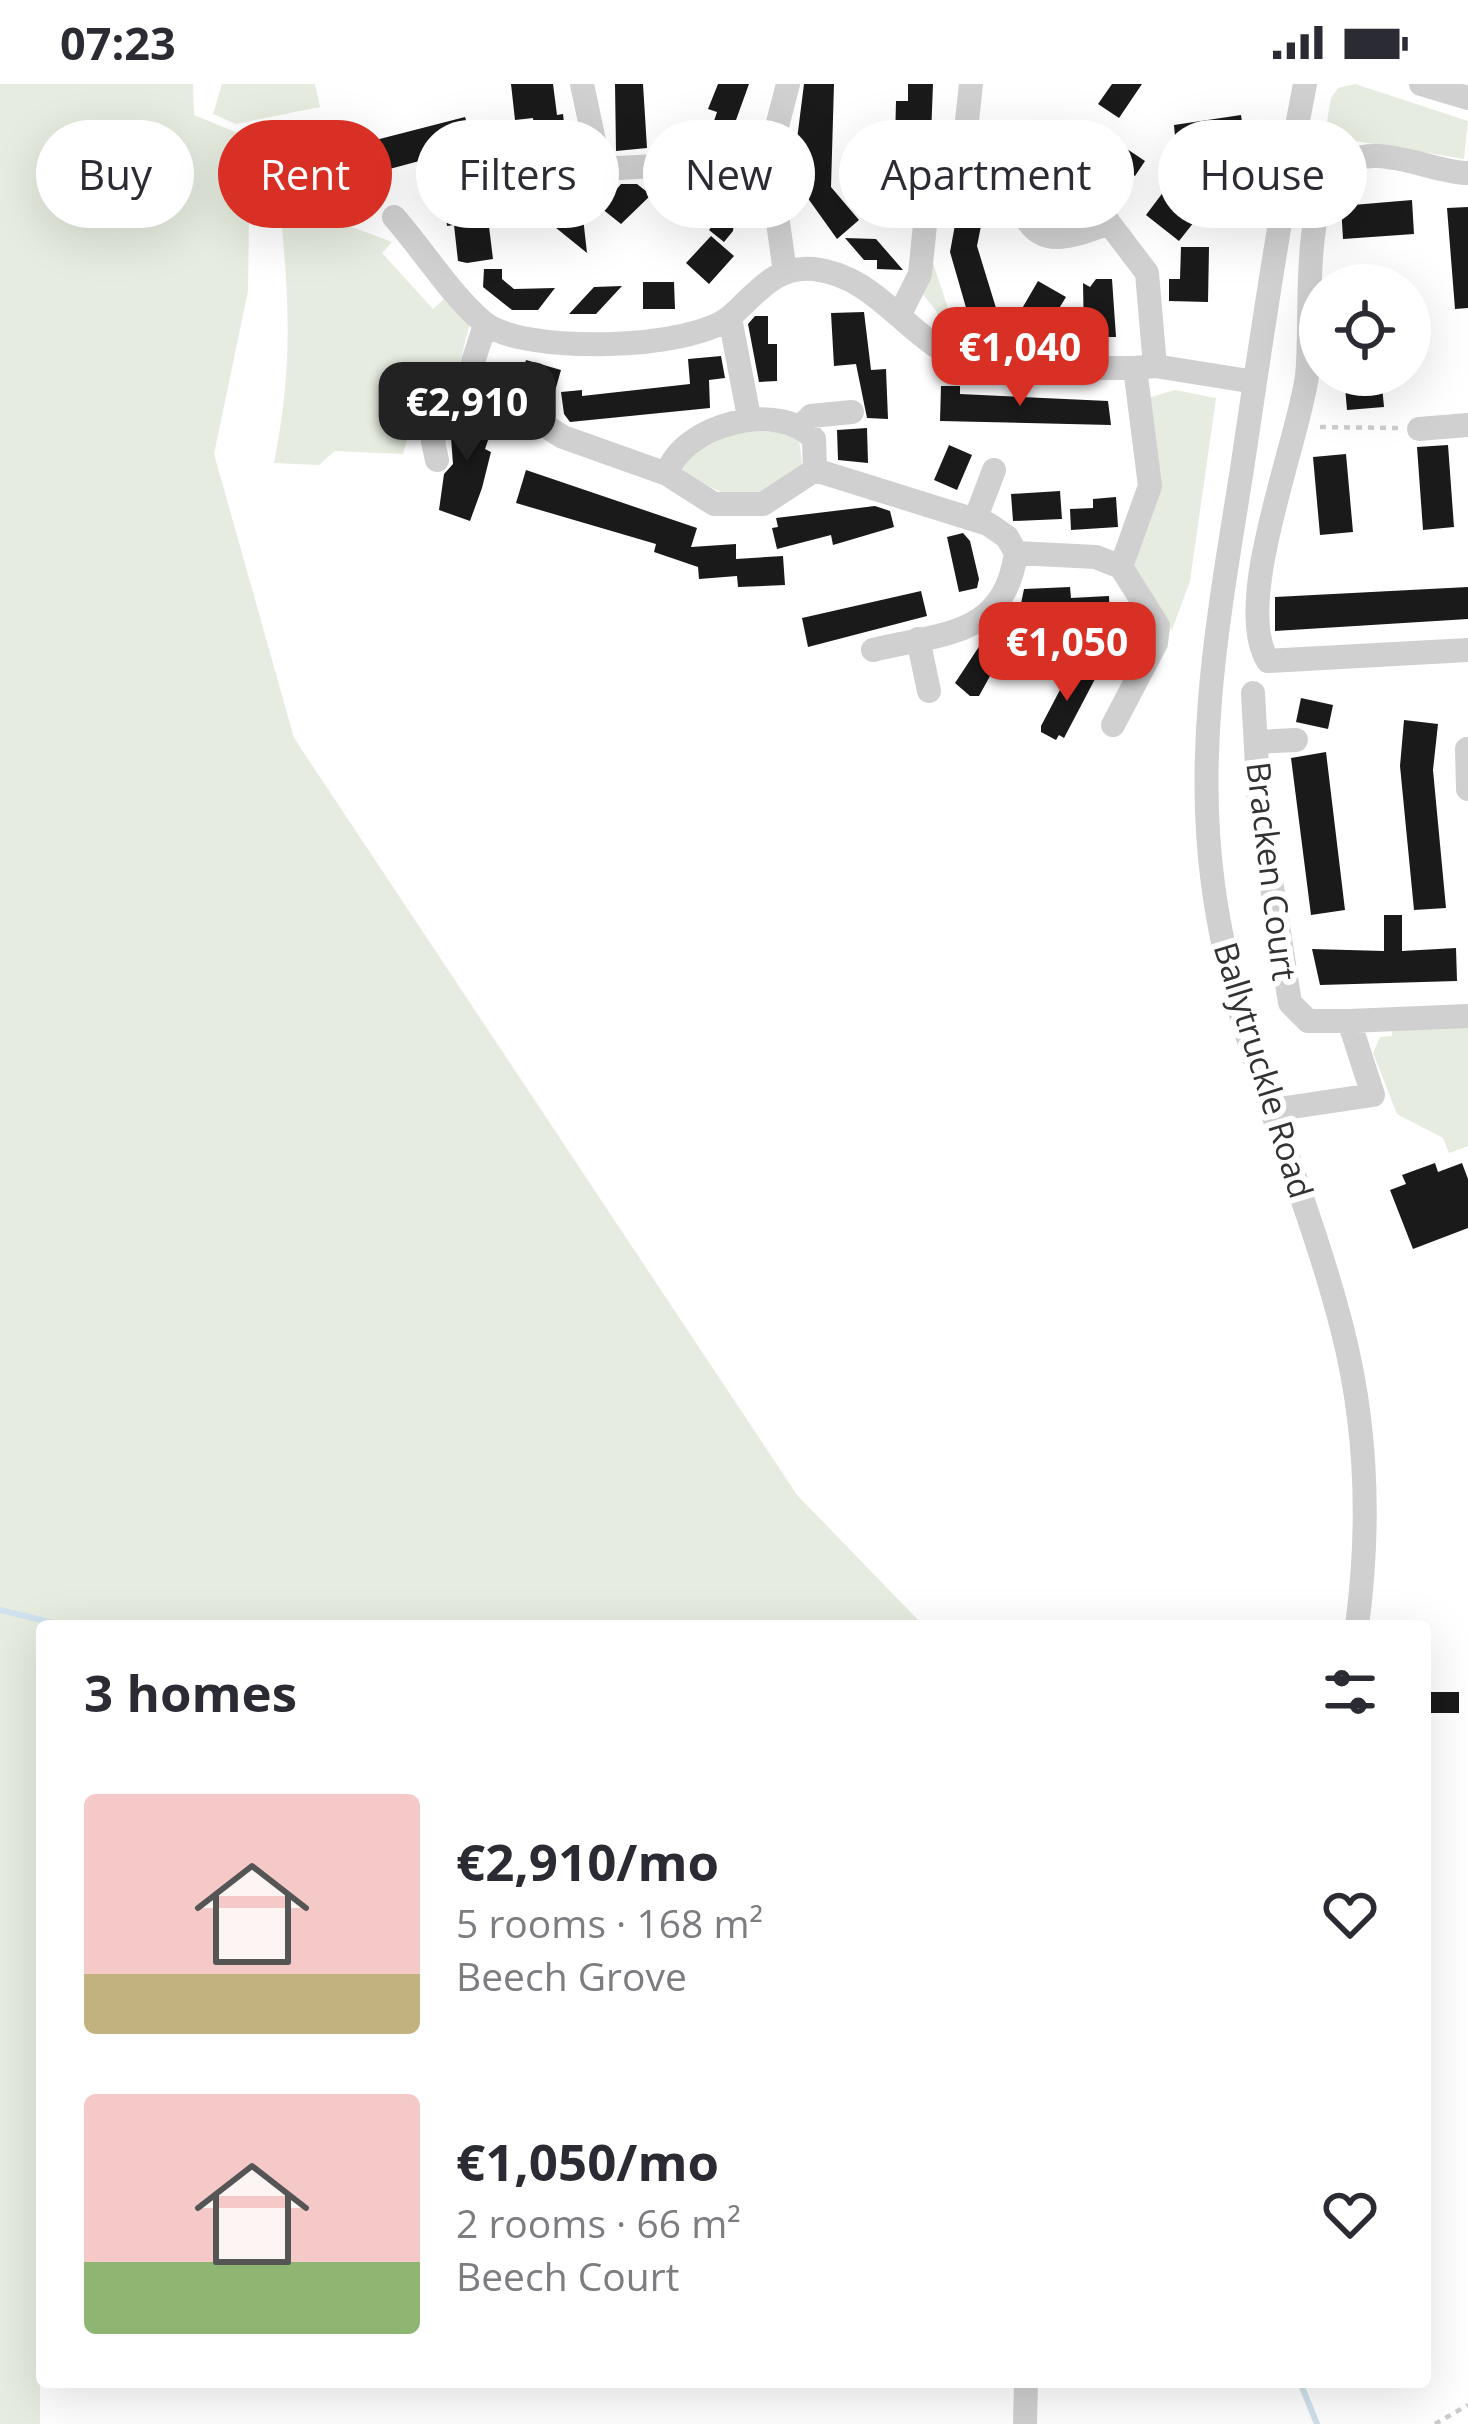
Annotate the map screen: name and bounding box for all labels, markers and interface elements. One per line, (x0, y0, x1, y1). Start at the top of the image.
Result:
text: 07:23 (60, 12, 176, 73)
chip: Buy (36, 120, 194, 228)
chip: Rent (218, 120, 392, 228)
chip: Filters (416, 120, 619, 228)
chip: New (643, 120, 815, 228)
chip: Apartment (839, 120, 1134, 228)
chip: House (1158, 120, 1367, 228)
map controls (1299, 264, 1431, 396)
button: locate (1299, 264, 1431, 396)
pin: €1,040 (922, 307, 1118, 409)
text: €1,040 (959, 319, 1081, 372)
pin: €2,910 (369, 362, 565, 464)
text: €2,910 (406, 374, 528, 427)
pin: €1,050 (969, 602, 1165, 704)
text: €1,050 (1006, 614, 1128, 667)
street label: Bracken Court (1236, 759, 1308, 983)
street label: Ballytruckle Road (1204, 936, 1324, 1204)
text: 3 homes (84, 1657, 297, 1727)
icon: filters (1317, 1659, 1383, 1725)
text: €2,910/mo (456, 1826, 719, 1896)
icon: home (180, 1842, 324, 1986)
icon: heart (1317, 1881, 1383, 1947)
text: 5 rooms · 168 m² (456, 1896, 763, 1949)
text: Beech Grove (456, 1949, 687, 2002)
text: €1,050/mo (456, 2126, 719, 2196)
icon: home (180, 2142, 324, 2286)
icon: heart (1317, 2181, 1383, 2247)
text: 2 rooms · 66 m² (456, 2196, 741, 2249)
text: Beech Court (456, 2249, 680, 2302)

